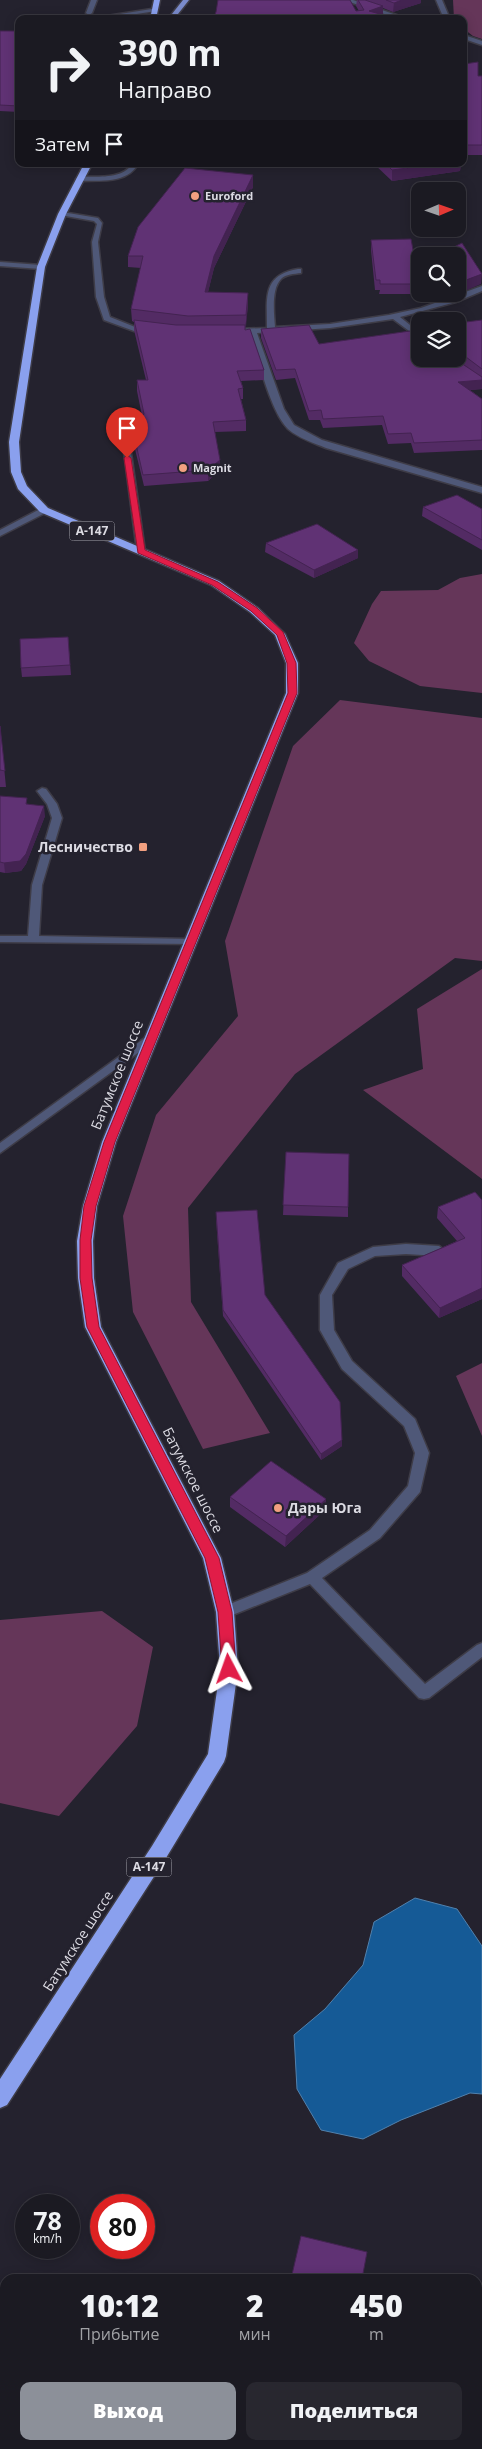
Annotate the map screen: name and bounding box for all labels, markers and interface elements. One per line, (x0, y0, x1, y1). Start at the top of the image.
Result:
text: 390 m (118, 29, 222, 76)
icon: right (35, 35, 100, 100)
text: Направо (118, 74, 212, 104)
icon: arrive (100, 130, 128, 158)
text: Затем (35, 131, 90, 157)
north arrow (411, 182, 466, 238)
map controls (411, 182, 466, 367)
place label: Euroford (205, 188, 253, 203)
marker: Euroford (189, 190, 201, 202)
button: search (411, 247, 466, 302)
button: layers (411, 312, 466, 367)
pin (106, 407, 148, 458)
icon: arrive (113, 414, 141, 442)
place label: Magnit (193, 460, 232, 475)
marker: Magnit (177, 462, 189, 474)
road number: А-147 (70, 522, 114, 540)
place label: Лесничество (38, 837, 133, 856)
marker: Лесничество (137, 841, 149, 853)
street label: Батумское шоссе (86, 1017, 147, 1132)
street label: Батумское шоссе (159, 1424, 228, 1536)
place label: Дары Юга (288, 1498, 362, 1517)
marker: Дары Юга (272, 1502, 284, 1514)
position arrow (202, 1642, 254, 1694)
road number: А-147 (126, 1858, 172, 1876)
street label: Батумское шоссе (38, 1887, 117, 1995)
speed limit sign: 80 (90, 2194, 155, 2259)
text: 78 (33, 2203, 62, 2237)
text: km/h (33, 2230, 62, 2247)
text: 10:12 (80, 2285, 159, 2326)
text: 2 (246, 2285, 263, 2326)
text: 450 (350, 2285, 403, 2326)
text: Прибытие (79, 2323, 159, 2345)
text: мин (239, 2323, 271, 2345)
text: m (369, 2323, 384, 2345)
button: Выход (20, 2382, 236, 2440)
button: Поделиться (246, 2382, 462, 2440)

